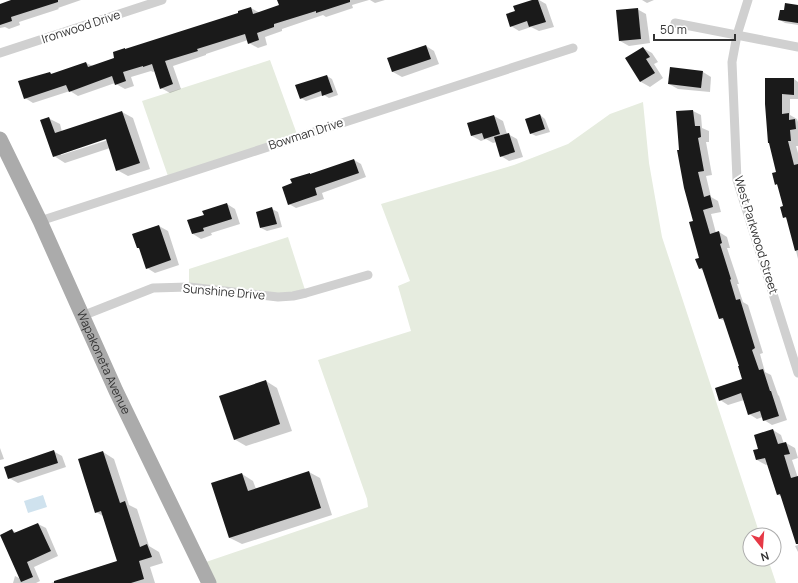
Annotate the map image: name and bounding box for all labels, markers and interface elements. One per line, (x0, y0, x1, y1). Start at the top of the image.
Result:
street label: Ironwood Drive (39, 6, 122, 47)
scale bar (654, 16, 735, 42)
text: 50 m (660, 21, 687, 38)
street label: Bowman Drive (266, 113, 345, 154)
street label: West Parkwood Street (730, 174, 783, 296)
street label: Sunshine Drive (182, 279, 266, 304)
street label: Wapakoneta Avenue (73, 307, 135, 417)
north arrow (742, 527, 782, 567)
text: N (759, 549, 771, 565)

